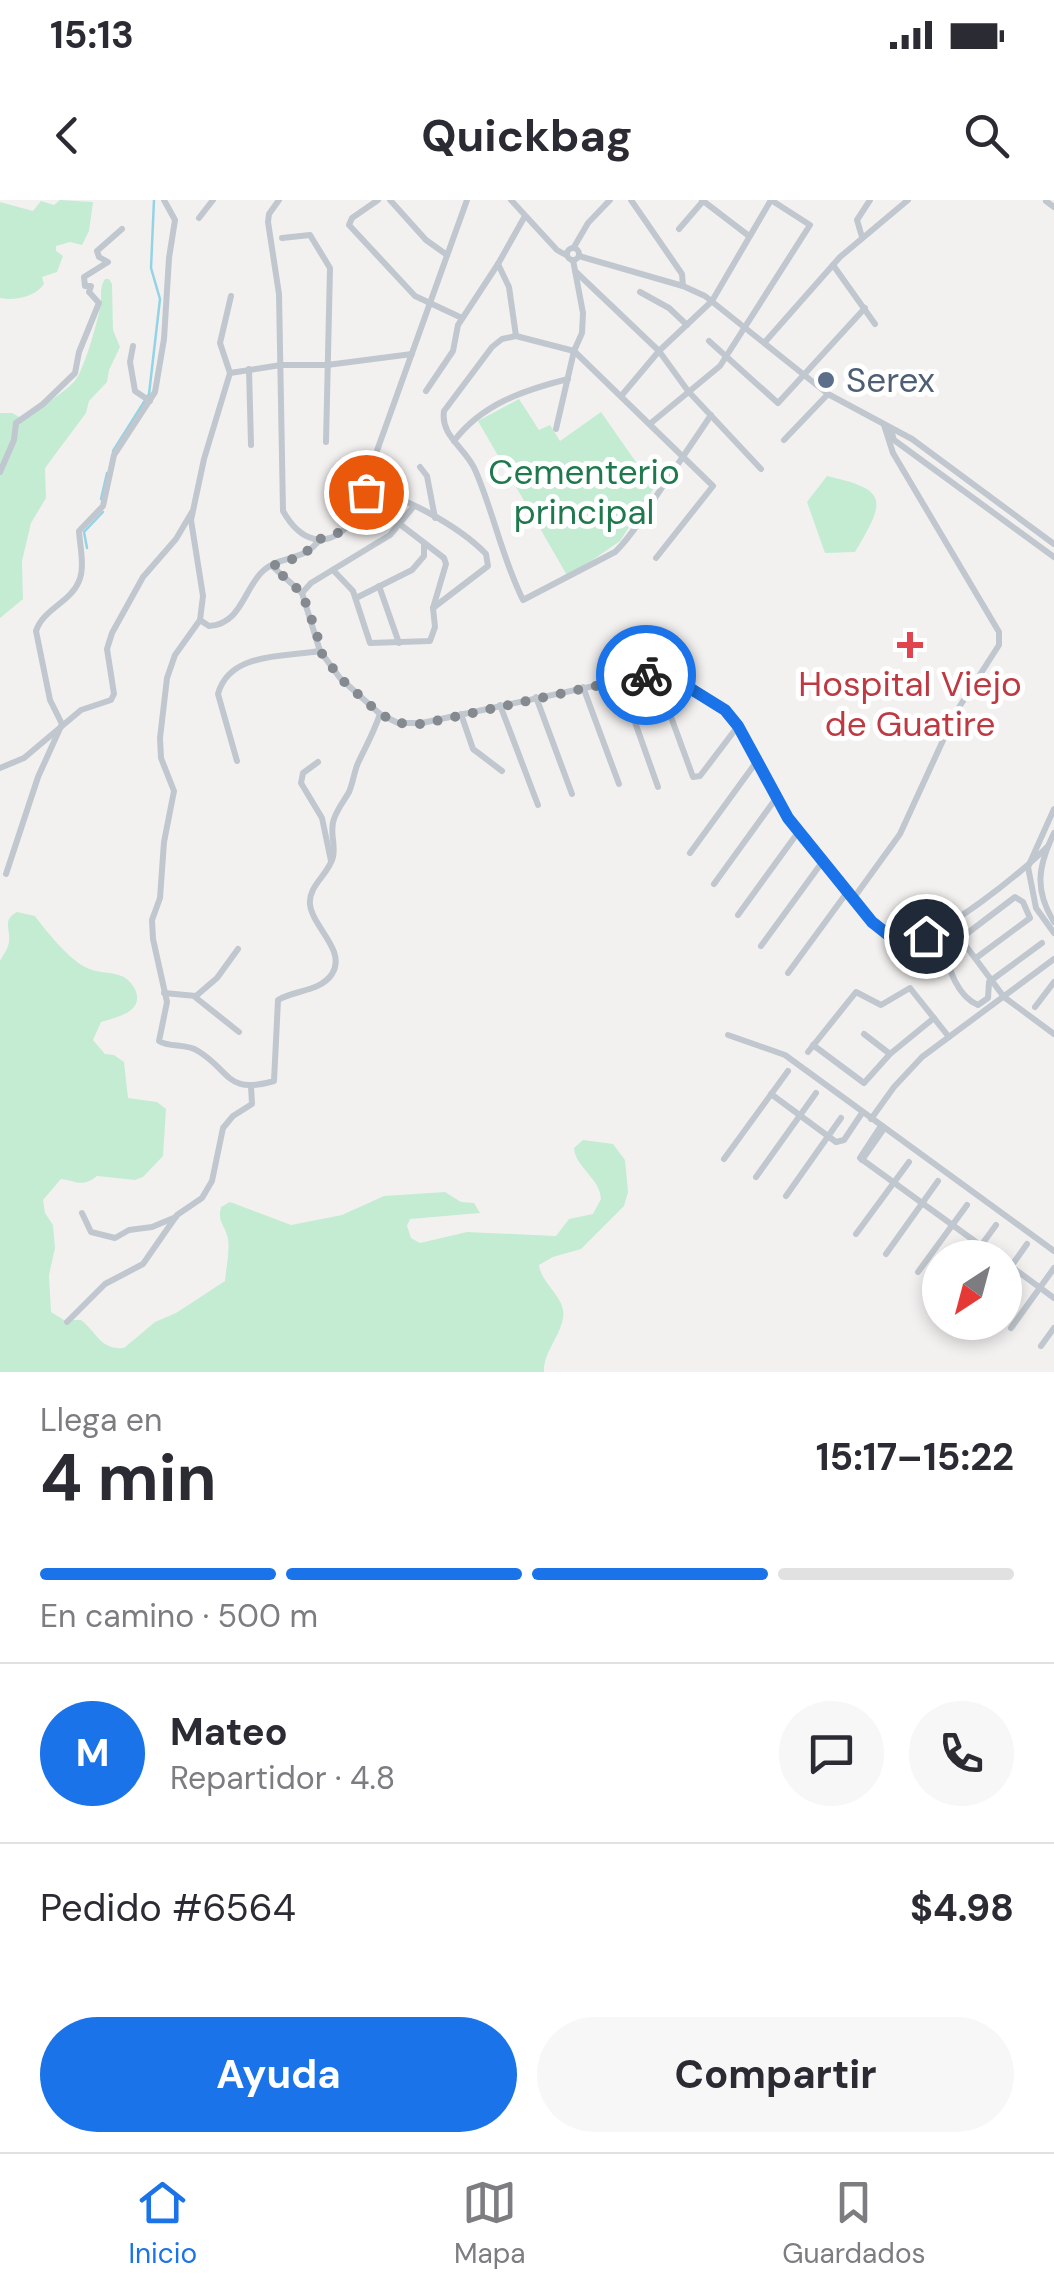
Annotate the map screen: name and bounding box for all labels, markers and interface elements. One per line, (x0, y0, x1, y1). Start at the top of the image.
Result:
text: 15:13 (50, 10, 134, 60)
text: Quickbag (421, 106, 633, 165)
icon: back (40, 108, 95, 163)
icon: search (959, 108, 1014, 163)
place label: Serex (846, 357, 935, 403)
marker: Serex (815, 369, 837, 391)
park label: Cementerio principal (488, 449, 680, 535)
pin (324, 450, 409, 535)
icon: bag (339, 465, 394, 520)
courier (596, 625, 696, 725)
marker: Hospital Viejo de Guatire (897, 632, 923, 658)
icon: bike (619, 648, 674, 703)
place label: Hospital Viejo de Guatire (798, 661, 1022, 747)
pin (884, 894, 969, 979)
icon: home (899, 909, 954, 964)
north arrow (922, 1240, 1022, 1340)
map controls (922, 1240, 1022, 1340)
text: Llega en (40, 1399, 162, 1441)
text: 15:17–15:22 (816, 1432, 1014, 1482)
text: 4 min (40, 1436, 217, 1520)
text: En camino · 500 m (40, 1595, 318, 1637)
button: chat (779, 1701, 884, 1806)
button: phone (909, 1701, 1014, 1806)
text: Mateo (170, 1707, 288, 1757)
text: M (76, 1728, 109, 1778)
text: Repartidor · 4.8 (170, 1757, 395, 1799)
text: Pedido #6564 (40, 1883, 296, 1933)
text: $4.98 (910, 1883, 1014, 1933)
button: Ayuda (40, 2017, 517, 2132)
button: Compartir (537, 2017, 1014, 2132)
tab: Inicio (128, 2175, 197, 2272)
tab: Mapa (454, 2175, 525, 2272)
tab: Guardados (782, 2175, 926, 2272)

